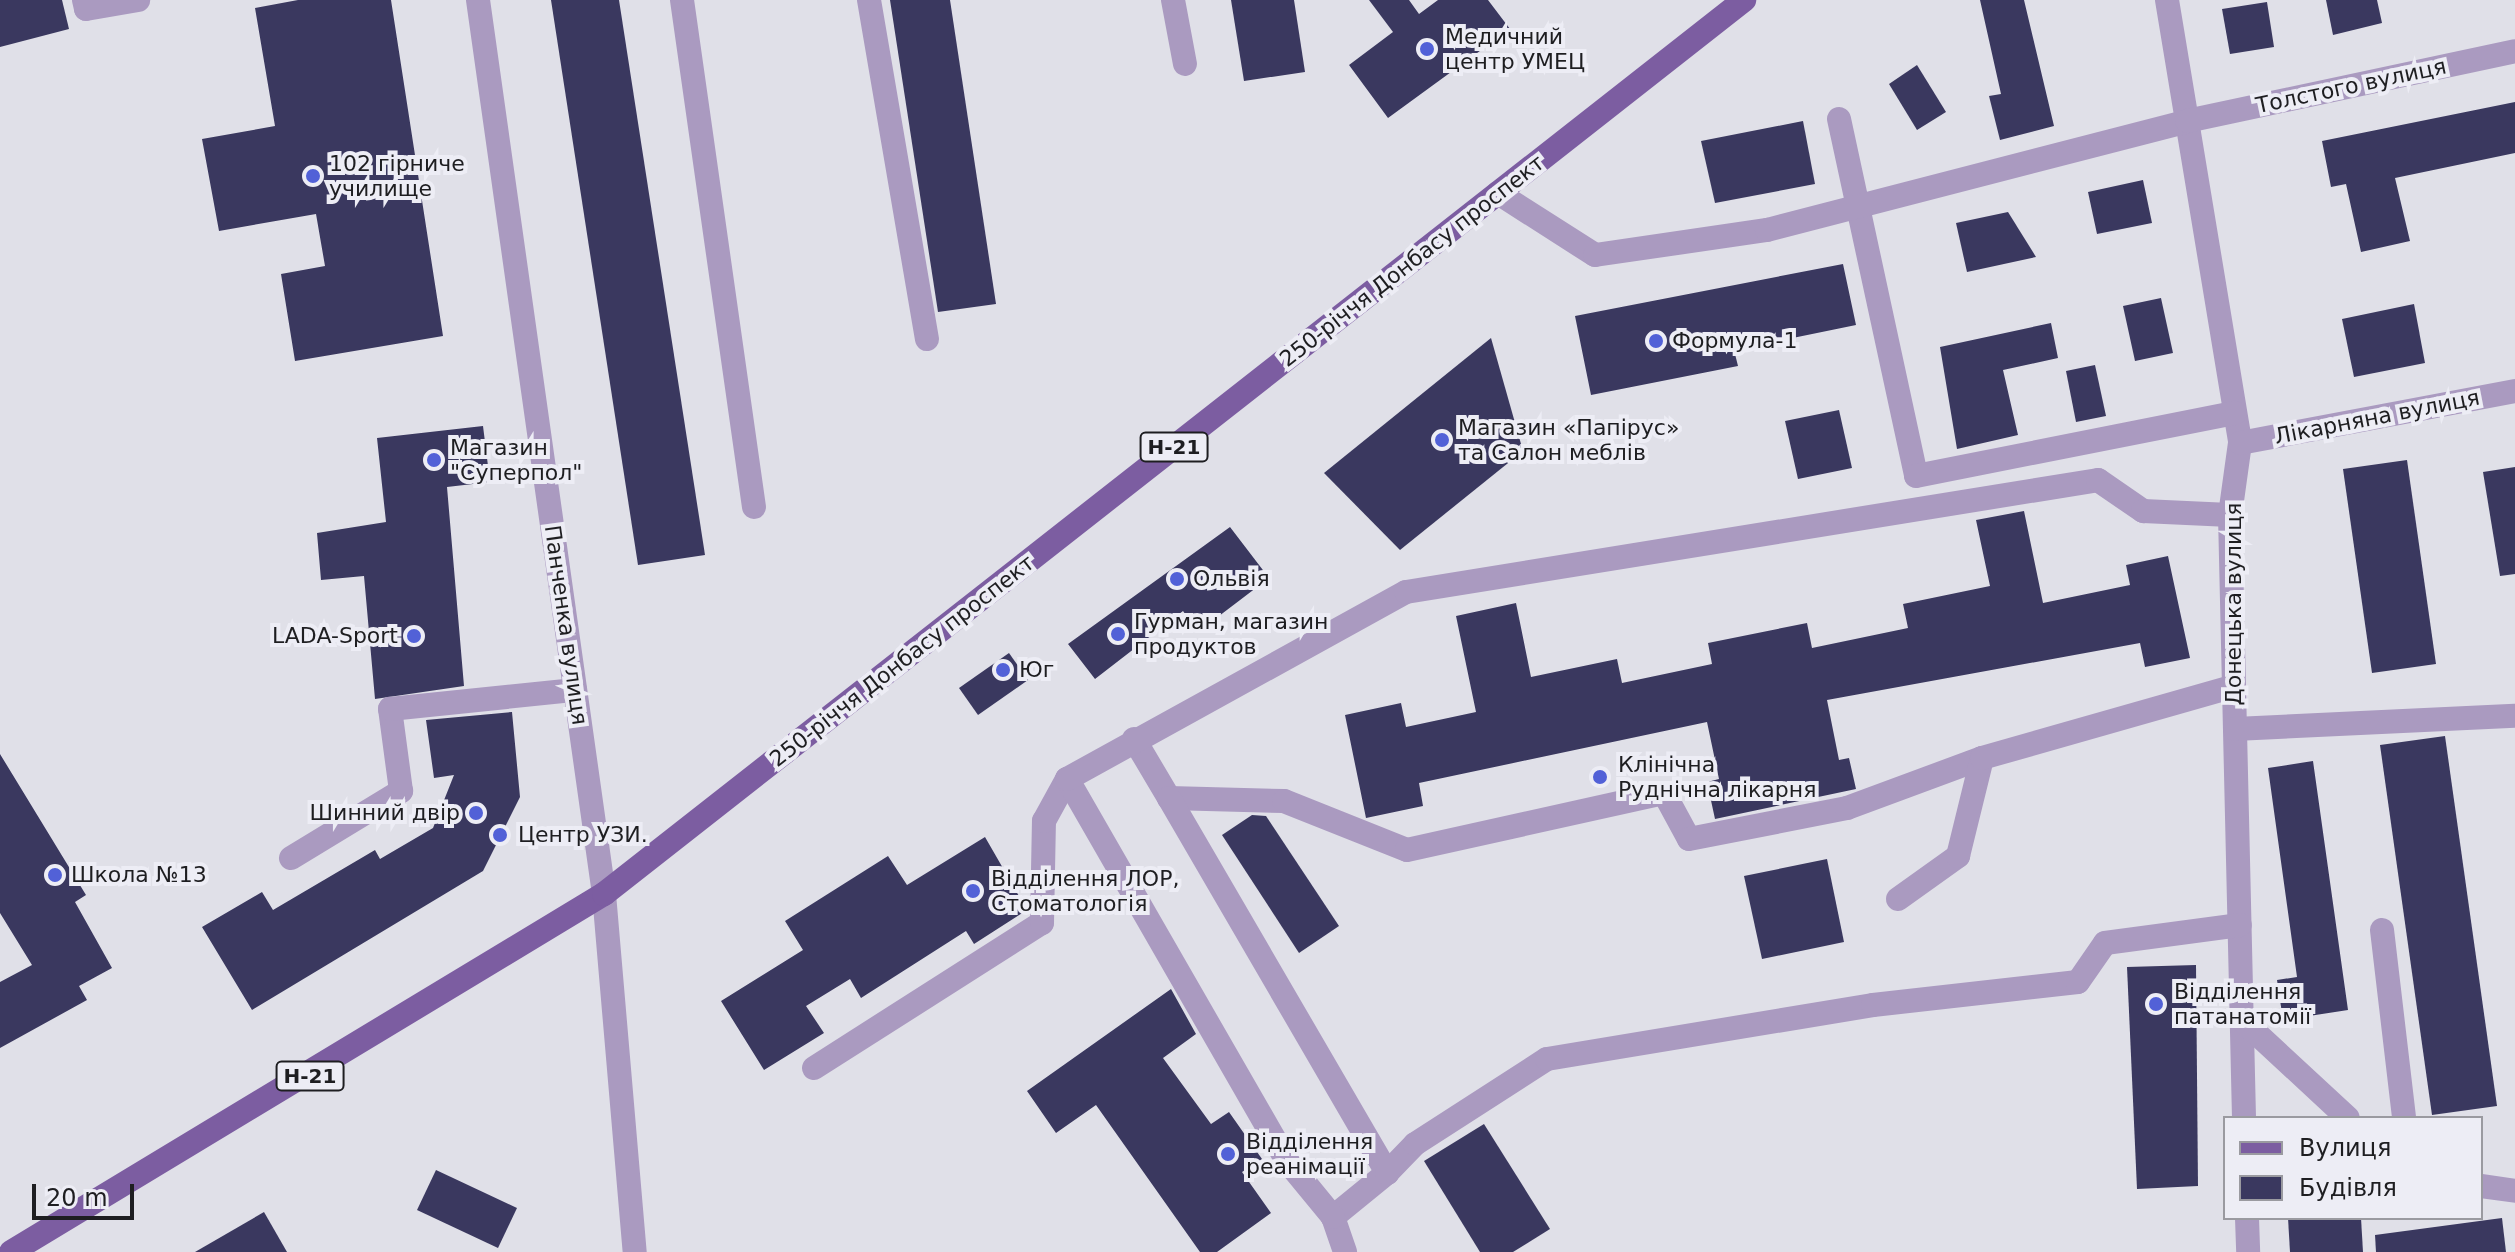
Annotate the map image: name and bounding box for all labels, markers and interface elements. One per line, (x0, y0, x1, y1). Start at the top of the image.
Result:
place label: Медичний центр УМЕЦ (1445, 23, 1585, 74)
marker: Медичний центр УМЕЦ (1416, 38, 1438, 60)
street label: Толстого вулиця (2253, 53, 2449, 119)
place label: 102 гірниче училище (329, 150, 465, 202)
street label: 250-річчя Донбасу проспект (1275, 150, 1549, 372)
marker: 102 гірниче училище (304, 167, 322, 185)
place label: Формула-1 (1672, 328, 1797, 354)
marker: Формула-1 (1647, 332, 1665, 350)
street label: Лікарняна вулиця (2272, 384, 2482, 450)
place label: Магазин «Папірус» та Салон меблів (1458, 414, 1679, 466)
road number: Н-21 (1138, 431, 1210, 463)
marker: Магазин «Папірус» та Салон меблів (1433, 431, 1451, 449)
place label: Магазин "Суперпол" (450, 434, 582, 486)
marker: Магазин "Суперпол" (425, 451, 443, 469)
street label: Донецька вулиця (2221, 503, 2247, 705)
street label: Панченка вулиця (539, 523, 593, 727)
street label: 250-річчя Донбасу проспект (765, 550, 1039, 772)
place label: Ольвія (1193, 566, 1270, 592)
marker: Ольвія (1168, 570, 1186, 588)
place label: Гурман, магазин продуктов (1134, 608, 1328, 660)
place label: LADA-Sport (272, 623, 398, 649)
marker: Гурман, магазин продуктов (1109, 625, 1127, 643)
marker: LADA-Sport (405, 627, 423, 645)
place label: Юг (1019, 657, 1054, 683)
marker: Юг (994, 661, 1012, 679)
place label: Клінічна Руднічна лікарня (1618, 751, 1816, 802)
marker: Клінічна Руднічна лікарня (1589, 766, 1611, 788)
place label: Шинний двір (310, 800, 460, 826)
marker: Шинний двір (467, 804, 485, 822)
place label: Центр УЗИ. (518, 822, 648, 848)
marker: Центр УЗИ. (489, 824, 511, 846)
place label: Школа №13 (71, 862, 207, 888)
place label: Відділення ЛОР, Стоматологія (991, 865, 1179, 916)
marker: Школа №13 (46, 866, 64, 884)
marker: Відділення ЛОР, Стоматологія (962, 880, 984, 902)
place label: Відділення патанатомії (2174, 978, 2311, 1030)
marker: Відділення патанатомії (2145, 993, 2167, 1015)
road number: Н-21 (274, 1060, 346, 1092)
legend (2223, 1116, 2483, 1220)
place label: Відділення реанімації (1246, 1128, 1373, 1180)
text: Вулиця (2299, 1134, 2391, 1162)
marker: Відділення реанімації (1217, 1143, 1239, 1165)
scale bar (36, 1168, 138, 1218)
text: Будівля (2299, 1174, 2397, 1202)
text: 20 m (46, 1184, 108, 1212)

